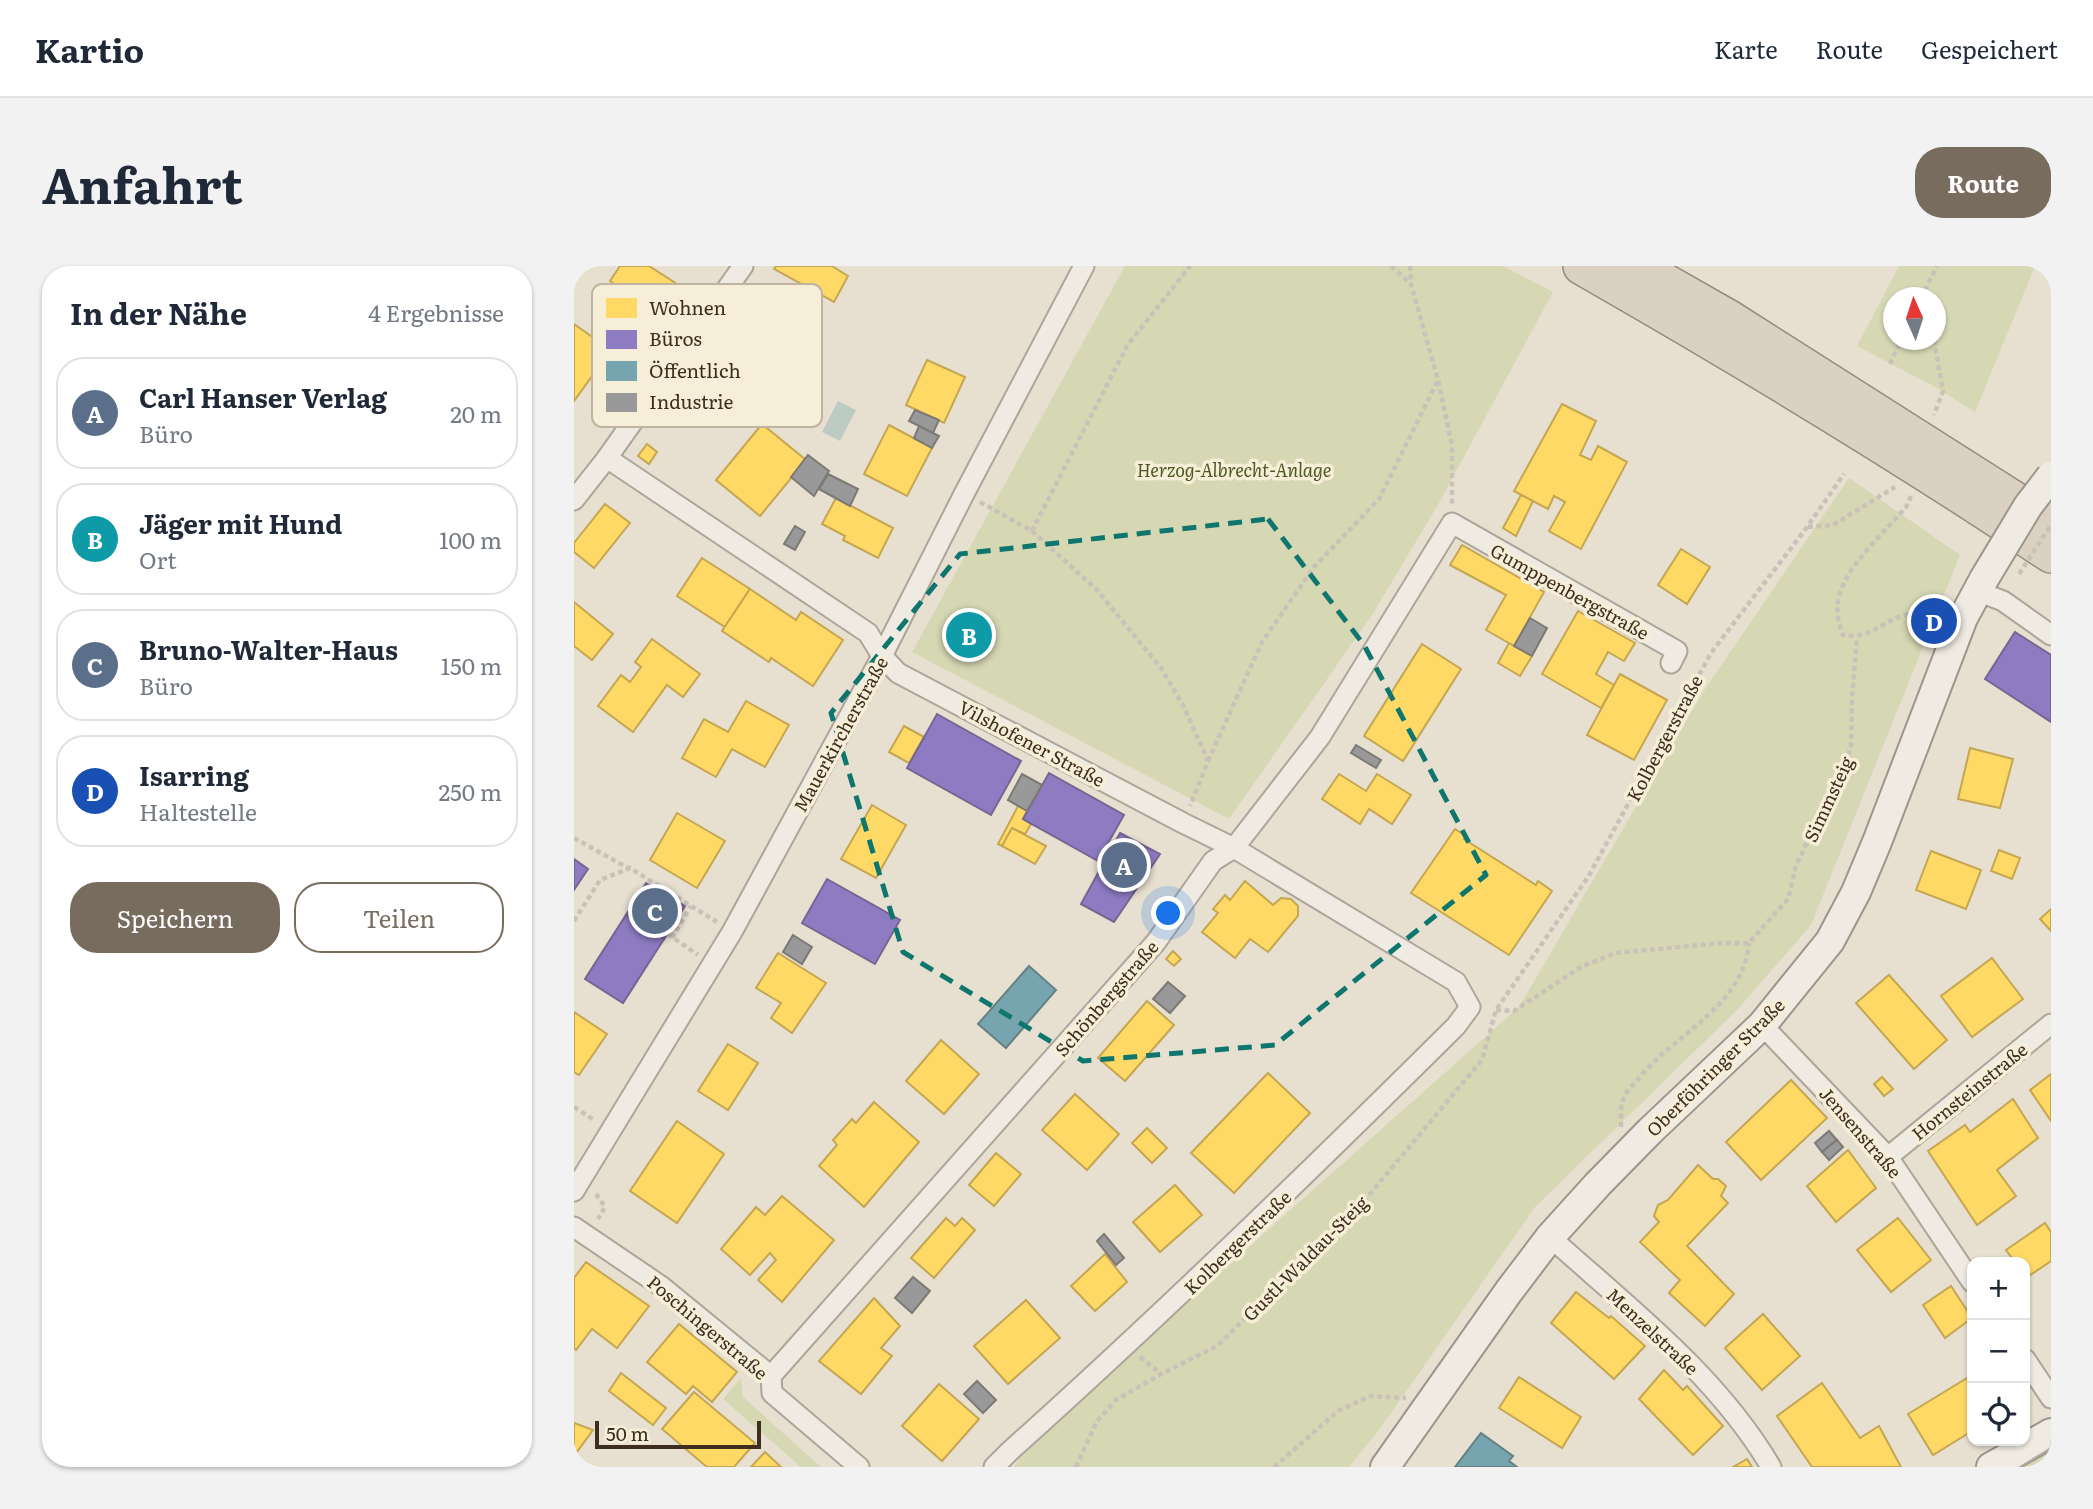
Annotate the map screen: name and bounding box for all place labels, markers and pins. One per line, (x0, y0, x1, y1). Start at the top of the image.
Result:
pin: D (1911, 595, 1957, 647)
pin: B (946, 609, 992, 661)
pin: A (1101, 839, 1147, 891)
pin: C (632, 885, 678, 937)

